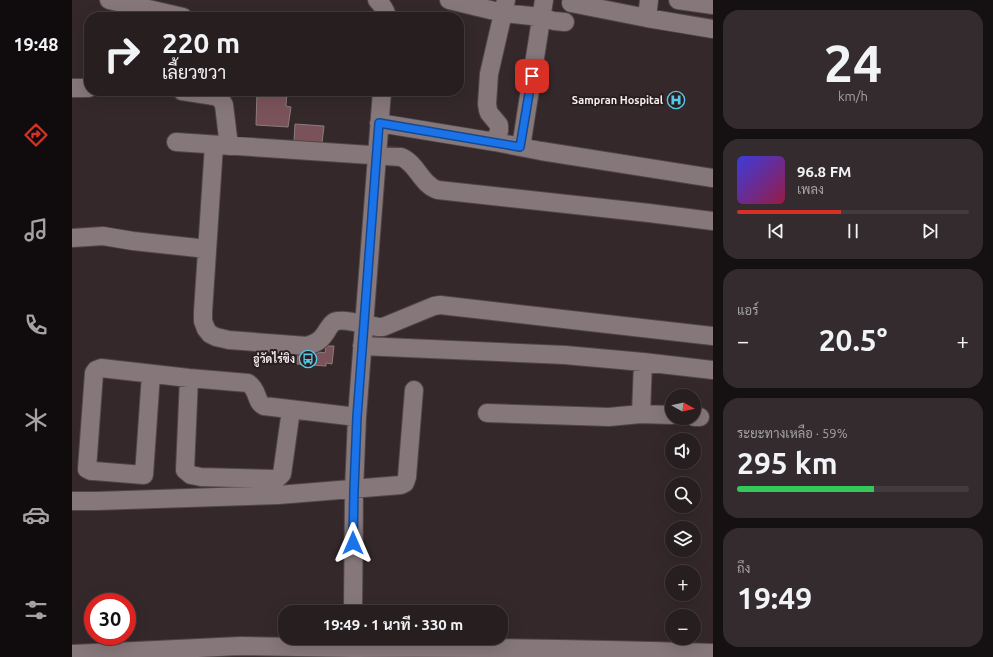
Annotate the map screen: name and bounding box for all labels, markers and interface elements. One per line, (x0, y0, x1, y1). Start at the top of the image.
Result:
text: 220 m (162, 27, 240, 58)
icon: right (96, 28, 148, 80)
text: 19:48 (13, 34, 59, 54)
text: 24 (824, 34, 882, 92)
pin (515, 59, 549, 93)
text: เลี้ยวขวา (162, 62, 226, 82)
icon: arrive (521, 65, 543, 87)
text: km/h (838, 89, 868, 103)
hospital icon: Sampran Hospital (666, 90, 686, 110)
place label: Sampran Hospital (572, 94, 664, 106)
icon: directions (22, 121, 50, 149)
text: 96.8 FM (797, 163, 851, 180)
text: เพลง (797, 182, 824, 196)
icon: music (22, 216, 50, 244)
icon: previous (765, 220, 787, 242)
icon: pause (842, 220, 864, 242)
icon: next (919, 220, 941, 242)
text: แอร์ (737, 303, 758, 317)
icon: phone (22, 311, 50, 339)
text: 20.5° (819, 323, 887, 357)
text: − (737, 328, 749, 353)
text: + (957, 328, 969, 353)
bus stop icon: อู่วัดไร่ขิง (298, 349, 318, 369)
place label: อู่วัดไร่ขิง (253, 351, 295, 367)
north arrow (665, 389, 701, 425)
map controls (665, 389, 701, 645)
icon: climate (22, 406, 50, 434)
text: ระยะทางเหลือ · 59% (737, 426, 848, 440)
button: sound (665, 433, 701, 469)
text: 295 km (737, 446, 838, 480)
button: search (665, 477, 701, 513)
icon: car (22, 501, 50, 529)
button: layers (665, 521, 701, 557)
position arrow (332, 522, 374, 564)
text: ถึง (737, 561, 750, 575)
button: + (665, 565, 701, 601)
text: 19:49 (737, 581, 812, 615)
speed limit sign: 30 (84, 593, 136, 645)
icon: filters (22, 596, 50, 624)
button: − (665, 609, 701, 645)
text: 19:49 · 1 นาที · 330 m (323, 616, 463, 633)

